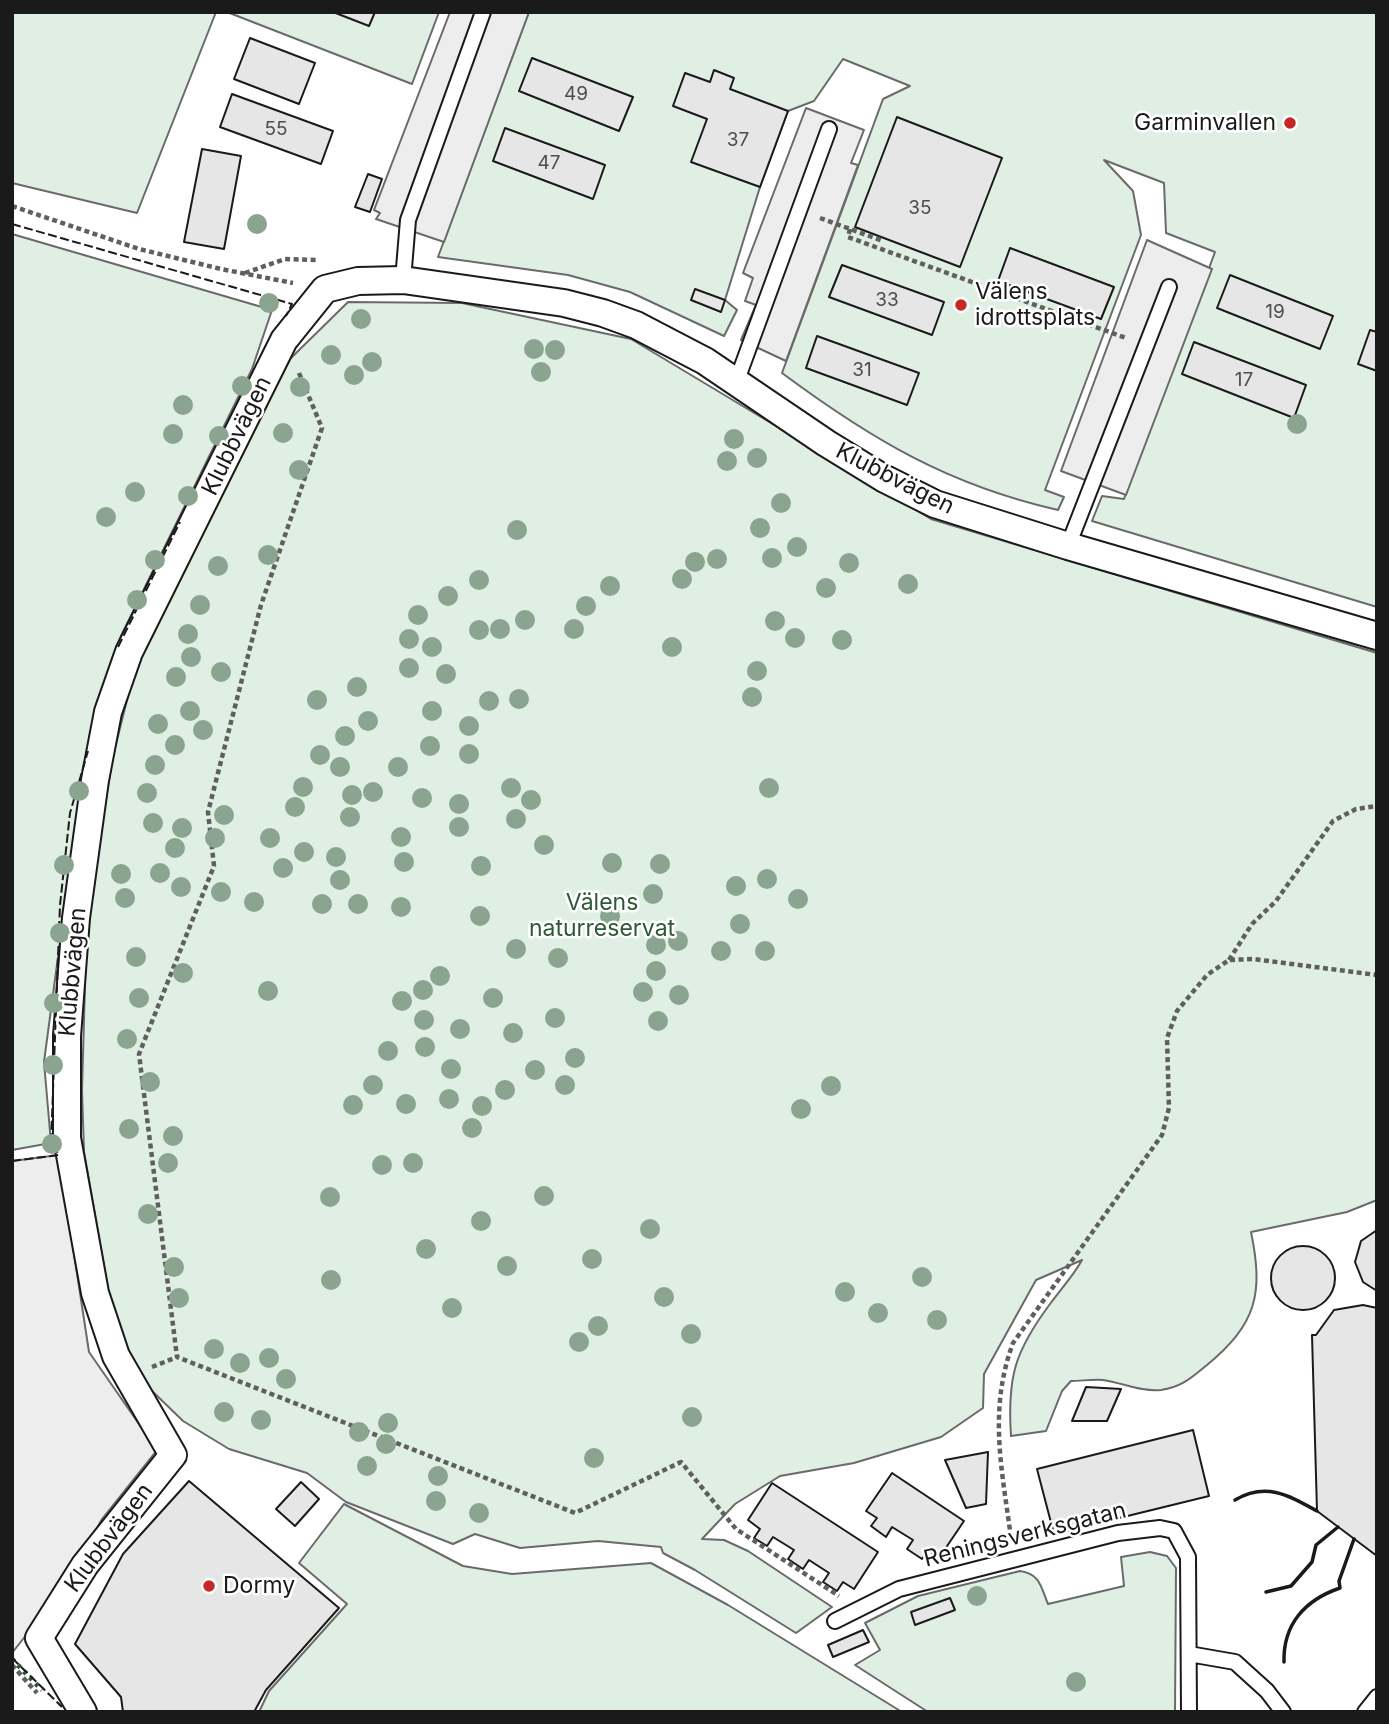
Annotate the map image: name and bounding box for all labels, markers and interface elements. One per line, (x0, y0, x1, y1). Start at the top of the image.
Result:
house number: 49 (564, 83, 588, 105)
place label: Garminvallen (1134, 109, 1276, 137)
marker: Garminvallen (1282, 115, 1298, 131)
house number: 55 (264, 118, 288, 140)
house number: 37 (727, 129, 749, 151)
house number: 47 (537, 152, 561, 174)
house number: 35 (908, 197, 932, 219)
place label: Välens idrottsplats (975, 278, 1095, 332)
house number: 33 (875, 289, 899, 311)
marker: Välens idrottsplats (953, 297, 969, 313)
house number: 19 (1265, 301, 1285, 323)
house number: 31 (852, 359, 872, 381)
house number: 17 (1235, 369, 1253, 391)
street label: Klubbvägen (196, 372, 278, 500)
street label: Klubbvägen (831, 437, 959, 521)
park label: Välens naturreservat (529, 889, 675, 943)
street label: Klubbvägen (54, 906, 92, 1038)
street label: Klubbvägen (59, 1478, 159, 1598)
street label: Reningsverksgatan (921, 1496, 1129, 1574)
place label: Dormy (223, 1572, 295, 1600)
marker: Dormy (201, 1578, 217, 1594)

